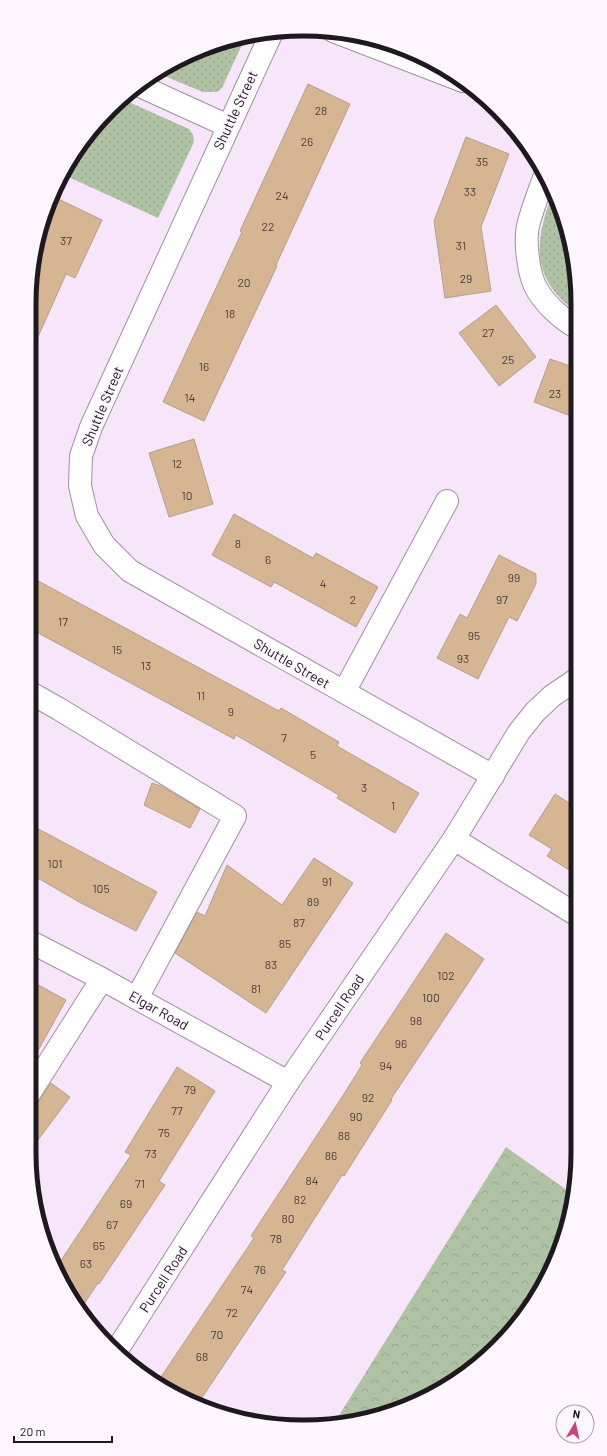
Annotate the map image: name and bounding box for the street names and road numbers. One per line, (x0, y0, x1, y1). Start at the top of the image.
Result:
street label: Shuttle Street (209, 68, 261, 152)
street label: Shuttle Street (78, 363, 126, 449)
street label: Shuttle Street (251, 634, 333, 692)
street label: Purcell Road (311, 971, 367, 1043)
street label: Elgar Road (126, 987, 192, 1033)
street label: Purcell Road (135, 1243, 191, 1315)

